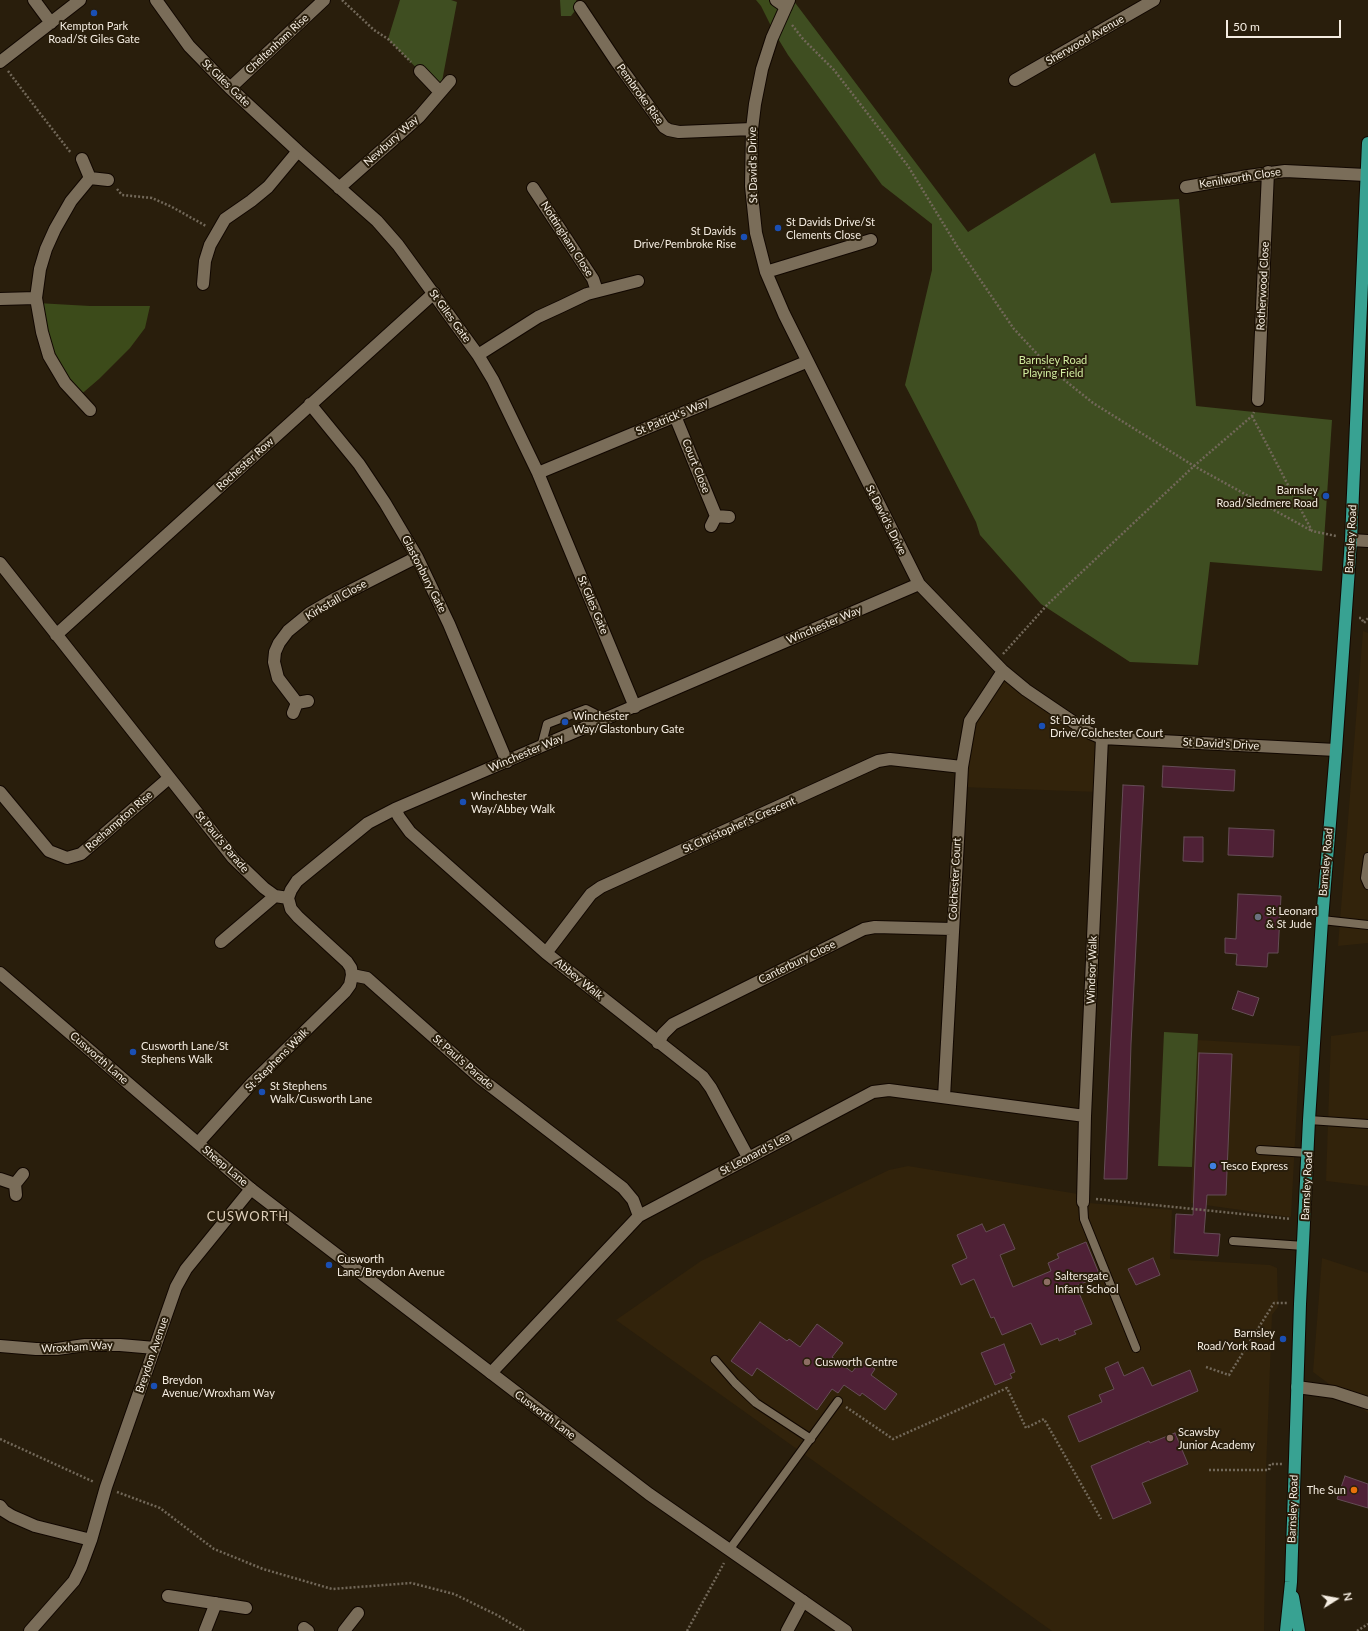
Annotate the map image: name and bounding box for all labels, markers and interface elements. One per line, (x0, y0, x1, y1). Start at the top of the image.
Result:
marker: Kempton Park Road/St Giles Gate (89, 8, 99, 18)
street label: Cheltenham Rise (243, 11, 311, 77)
street label: Sherwood Avenue (1043, 12, 1127, 68)
scale bar (1228, 12, 1343, 38)
place label: Kempton Park Road/St Giles Gate (48, 19, 140, 45)
text: 50 m (1233, 19, 1260, 34)
street label: St Giles Gate (199, 57, 253, 109)
street label: Pembroke Rise (614, 61, 666, 127)
street label: Newbury Way (361, 113, 421, 169)
street label: St David's Drive (746, 127, 760, 203)
street label: Kenilworth Close (1198, 165, 1282, 191)
street label: Nottingham Close (538, 199, 596, 279)
place label: St Davids Drive/St Clements Close (786, 215, 875, 241)
marker: St Davids Drive/St Clements Close (773, 223, 783, 233)
place label: St Davids Drive/Pembroke Rise (634, 224, 736, 250)
marker: St Davids Drive/Pembroke Rise (739, 232, 749, 242)
street label: Rotherwood Close (1254, 241, 1272, 331)
street label: St Giles Gate (426, 287, 474, 345)
park label: Barnsley Road Playing Field (1019, 353, 1087, 379)
street label: St Patrick's Way (634, 396, 710, 438)
street label: Rochester Row (214, 435, 276, 493)
street label: Court Close (679, 437, 713, 495)
street label: St David's Drive (863, 483, 909, 557)
place label: Barnsley Road/Sledmere Road (1217, 483, 1318, 509)
marker: Barnsley Road/Sledmere Road (1321, 491, 1331, 501)
street label: Barnsley Road (1343, 504, 1359, 574)
street label: Glastonbury Gate (399, 533, 449, 615)
street label: St Giles Gate (575, 574, 611, 636)
street label: Kirkstall Close (303, 577, 369, 623)
street label: Winchester Way (784, 603, 864, 647)
place label: Winchester Way/Glastonbury Gate (573, 709, 684, 735)
place label: St Davids Drive/Colchester Court (1050, 713, 1163, 739)
marker: Winchester Way/Glastonbury Gate (560, 717, 570, 727)
marker: St Davids Drive/Colchester Court (1037, 721, 1047, 731)
street label: Winchester Way (486, 731, 566, 775)
street label: St David's Drive (1182, 735, 1260, 753)
street label: Roehampton Rise (83, 788, 155, 854)
place label: Winchester Way/Abbey Walk (471, 789, 555, 815)
street label: St Christopher's Crescent (681, 794, 797, 856)
marker: Winchester Way/Abbey Walk (458, 797, 468, 807)
street label: St Paul's Parade (192, 809, 252, 875)
street label: Barnsley Road (1316, 827, 1336, 897)
street label: Colchester Court (946, 838, 964, 920)
place label: St Leonard & St Jude (1266, 904, 1317, 930)
marker: St Leonard & St Jude (1253, 912, 1263, 922)
street label: Windsor Walk (1084, 936, 1100, 1004)
street label: Canterbury Close (756, 938, 838, 986)
street label: Abbey Walk (552, 956, 606, 1002)
street label: St Stephens Walk (243, 1026, 311, 1094)
street label: Cusworth Lane (67, 1029, 131, 1087)
street label: St Paul's Parade (430, 1032, 496, 1092)
place label: Cusworth Lane/St Stephens Walk (141, 1039, 229, 1065)
marker: Cusworth Lane/St Stephens Walk (128, 1047, 138, 1057)
place label: St Stephens Walk/Cusworth Lane (270, 1079, 372, 1105)
marker: St Stephens Walk/Cusworth Lane (257, 1087, 267, 1097)
street label: St Leonard's Lea (718, 1130, 792, 1178)
street label: Sheep Lane (199, 1143, 251, 1189)
street label: Barnsley Road (1299, 1151, 1315, 1221)
place label: Tesco Express (1221, 1159, 1288, 1173)
marker: Tesco Express (1208, 1161, 1218, 1171)
district label: CUSWORTH (207, 1209, 289, 1225)
place label: Cusworth Lane/Breydon Avenue (337, 1252, 445, 1278)
marker: Cusworth Lane/Breydon Avenue (324, 1260, 334, 1270)
place label: Saltersgate Infant School (1055, 1269, 1119, 1295)
marker: Saltersgate Infant School (1042, 1277, 1052, 1287)
street label: Breydon Avenue (133, 1315, 171, 1395)
place label: Barnsley Road/York Road (1197, 1326, 1275, 1352)
marker: Barnsley Road/York Road (1278, 1334, 1288, 1344)
street label: Wroxham Way (41, 1339, 113, 1355)
place label: Cusworth Centre (815, 1355, 897, 1369)
marker: Cusworth Centre (802, 1357, 812, 1367)
place label: Breydon Avenue/Wroxham Way (162, 1373, 275, 1399)
marker: Breydon Avenue/Wroxham Way (149, 1381, 159, 1391)
street label: Cusworth Lane (512, 1388, 578, 1442)
place label: Scawsby Junior Academy (1178, 1425, 1255, 1451)
marker: Scawsby Junior Academy (1165, 1433, 1175, 1443)
street label: Barnsley Road (1285, 1475, 1301, 1543)
place label: The Sun (1307, 1483, 1346, 1497)
marker: The Sun (1349, 1485, 1359, 1495)
north arrow (1316, 1579, 1356, 1619)
text: N (1341, 1591, 1355, 1602)

